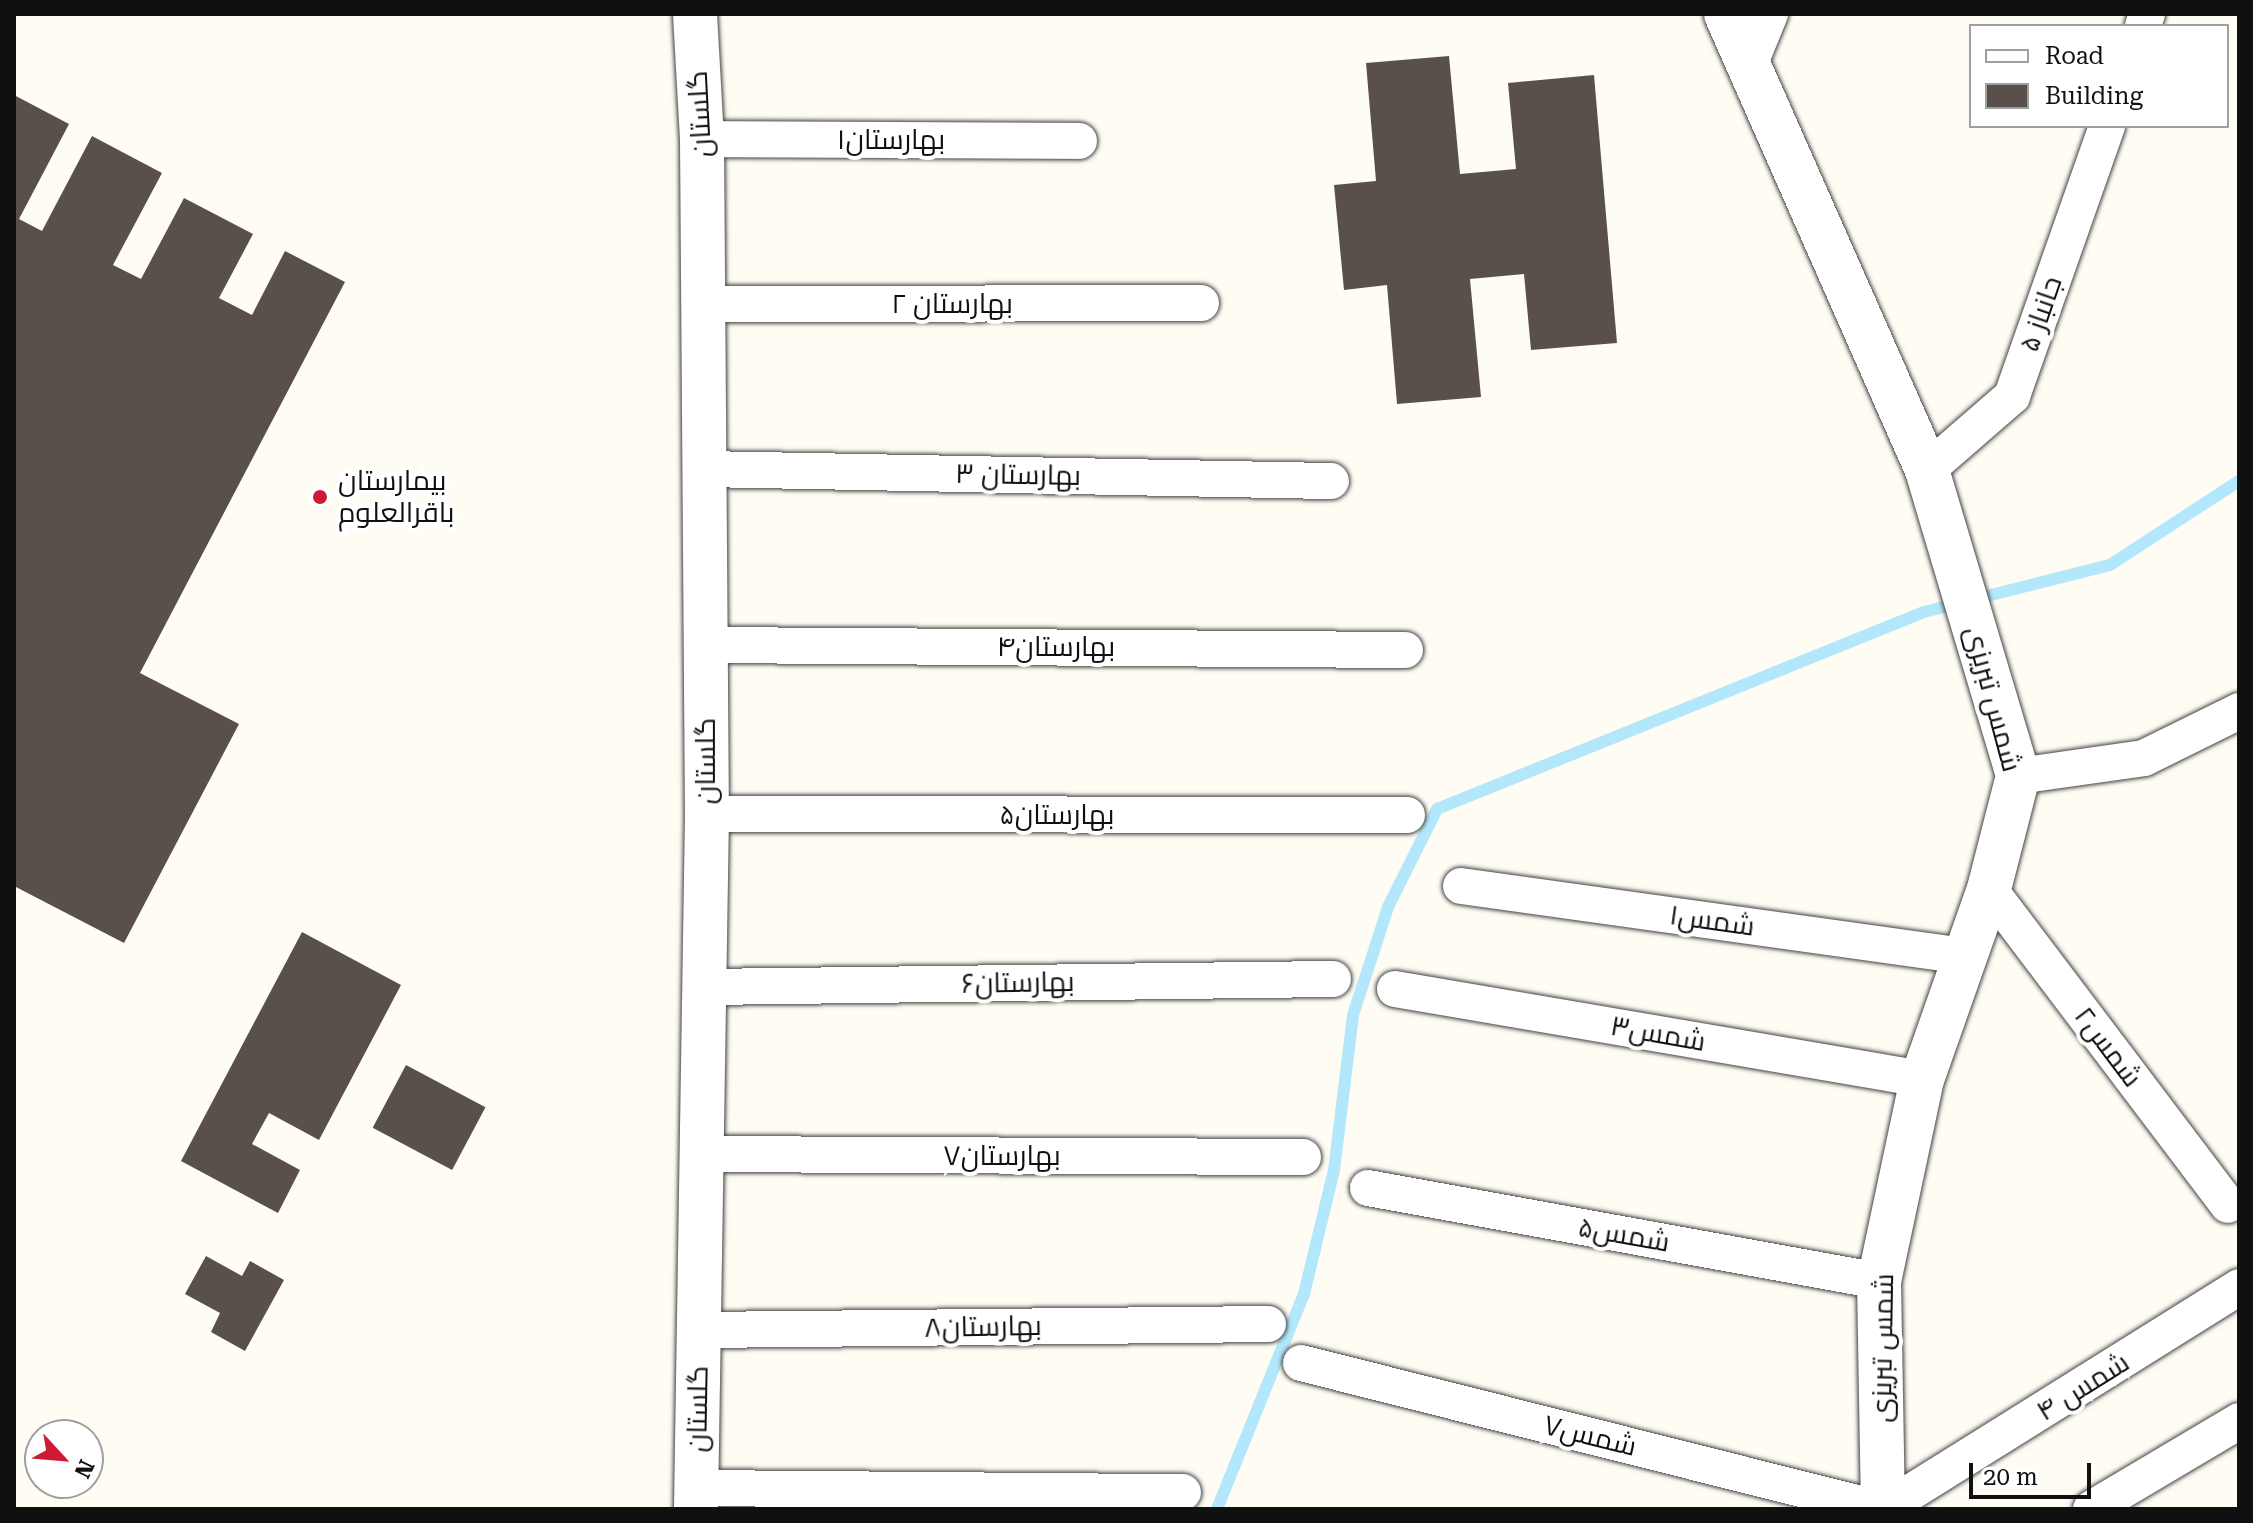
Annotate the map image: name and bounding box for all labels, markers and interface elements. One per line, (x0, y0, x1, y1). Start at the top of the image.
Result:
legend (1969, 24, 2229, 128)
text: Road (2045, 42, 2104, 70)
street label: گلستان (681, 70, 719, 158)
text: Building (2045, 82, 2143, 110)
street label: بهارستان۱ (837, 123, 945, 157)
street label: جانباز ۵ (2012, 272, 2070, 356)
street label: بهارستان ۲ (891, 287, 1013, 321)
street label: بهارستان ۳ (955, 457, 1081, 493)
place label: بیمارستان باقرالعلوم (338, 464, 454, 530)
marker: بیمارستان باقرالعلوم (309, 486, 331, 508)
street label: شمس تبریزی (1957, 623, 2029, 775)
street label: بهارستان۴ (997, 630, 1115, 664)
street label: گلستان (689, 718, 723, 804)
street label: بهارستان۵ (999, 798, 1115, 832)
street label: شمس۱ (1667, 898, 1757, 944)
street label: بهارستان۶ (961, 965, 1075, 1001)
street label: شمس۲ (2067, 1000, 2149, 1094)
street label: شمس۳ (1608, 1009, 1708, 1059)
street label: بهارستان۷ (943, 1139, 1061, 1173)
street label: شمس۵ (1576, 1210, 1672, 1260)
street label: شمس تبریزی (1865, 1273, 1901, 1423)
street label: بهارستان۸ (924, 1309, 1042, 1345)
street label: شمس ۴ (2031, 1346, 2135, 1428)
street label: گلستان (680, 1365, 716, 1453)
street label: شمس۷ (1540, 1408, 1640, 1464)
north arrow (24, 1419, 104, 1499)
scale bar (1973, 1447, 2095, 1497)
text: N (69, 1456, 99, 1482)
text: 20 m (1983, 1463, 2038, 1491)

